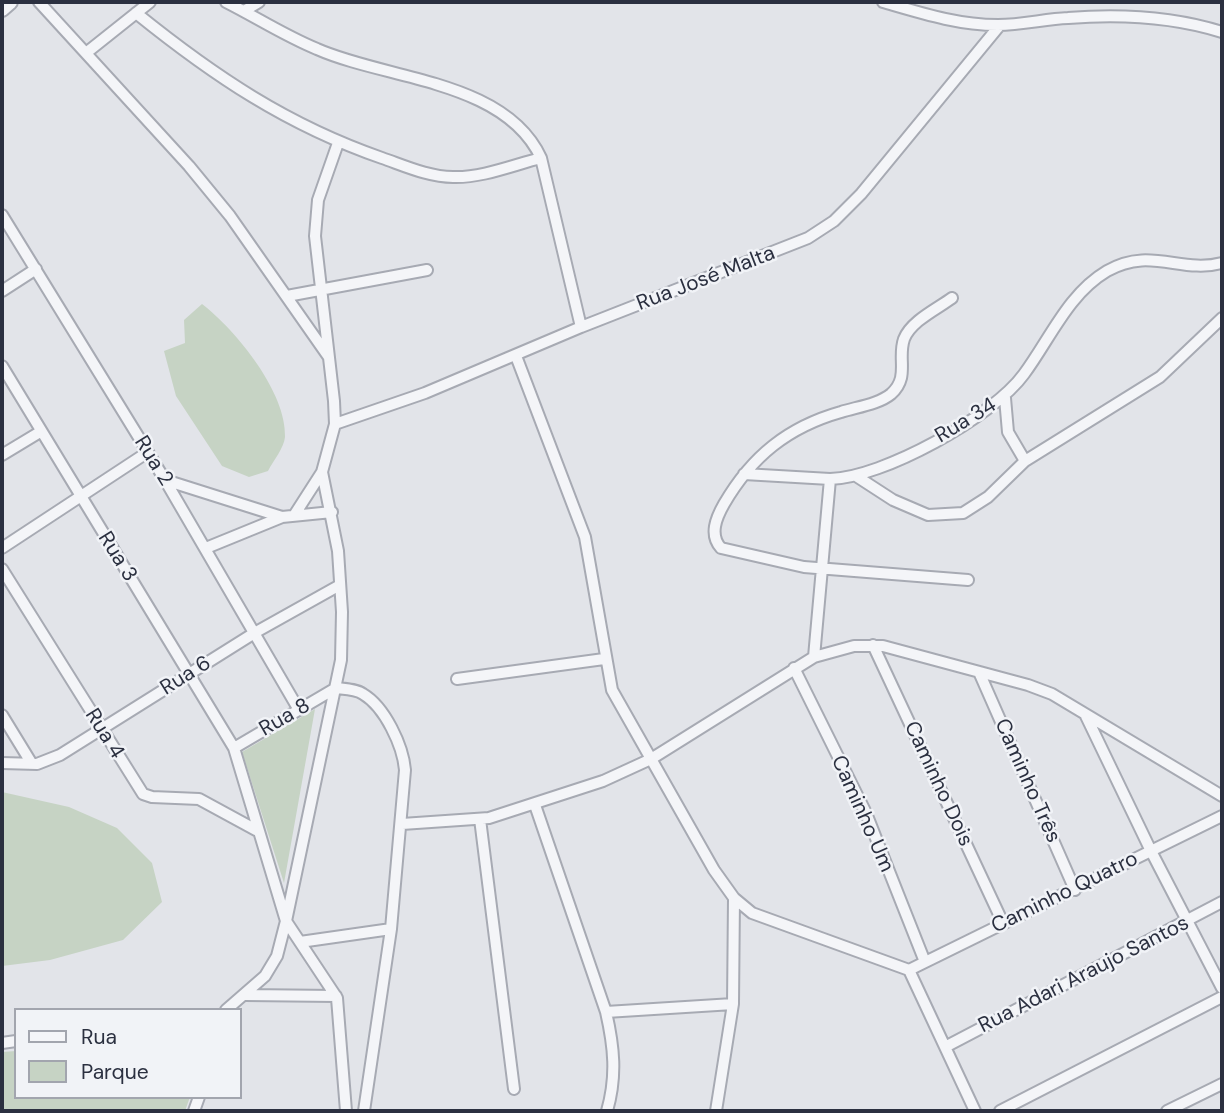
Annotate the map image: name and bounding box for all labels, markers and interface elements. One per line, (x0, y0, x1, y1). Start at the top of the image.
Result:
street label: Rua José Malta (633, 241, 779, 317)
street label: Rua 34 (931, 393, 1001, 449)
street label: Rua 2 (128, 432, 178, 490)
street label: Rua 3 (92, 527, 142, 587)
street label: Rua 6 (156, 651, 216, 701)
street label: Rua 8 (255, 694, 315, 742)
street label: Rua 4 (79, 704, 129, 764)
street label: Caminho Três (988, 715, 1066, 847)
street label: Caminho Dois (898, 718, 978, 850)
street label: Caminho Um (825, 752, 899, 876)
street label: Caminho Quatro (988, 847, 1142, 939)
street label: Rua Adari Araujo Santos (975, 911, 1193, 1039)
legend (14, 1008, 242, 1099)
text: Rua (81, 1023, 117, 1051)
text: Parque (81, 1058, 149, 1086)

